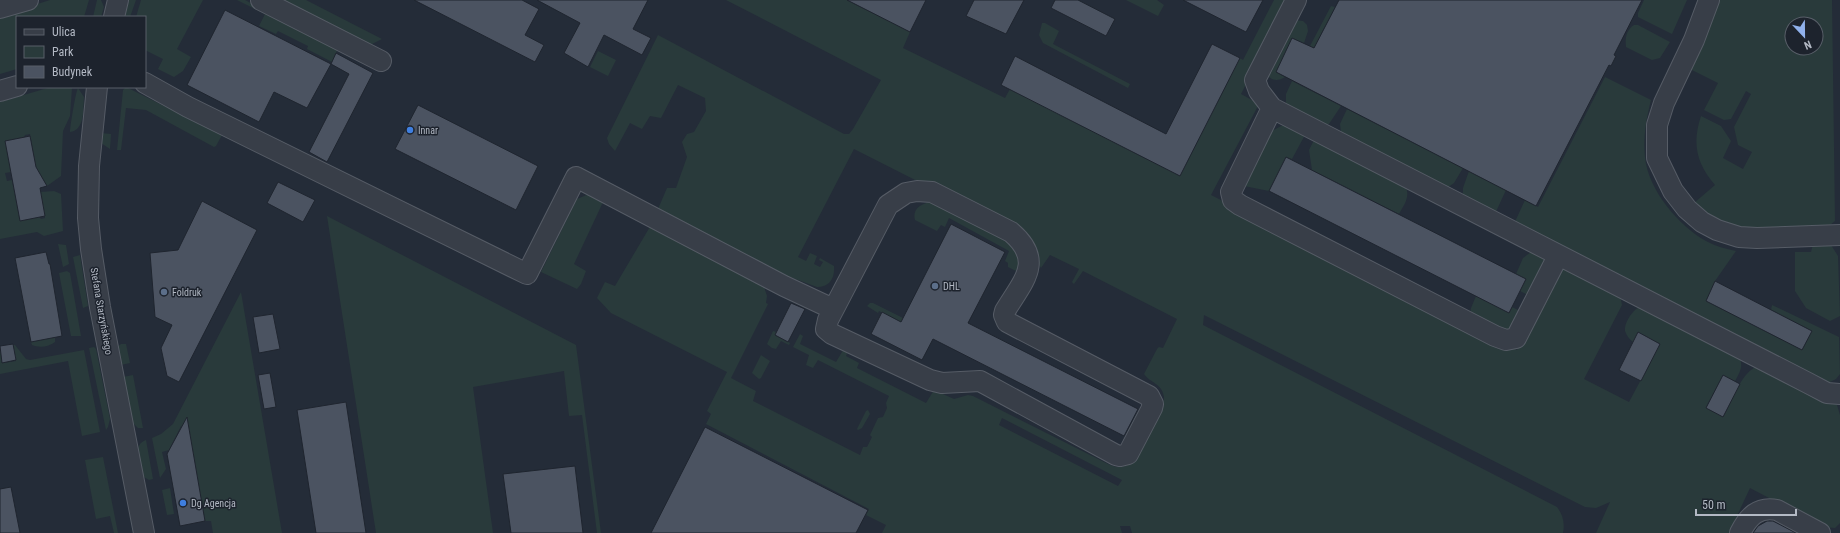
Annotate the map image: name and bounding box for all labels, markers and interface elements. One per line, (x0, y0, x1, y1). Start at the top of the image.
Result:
legend (16, 16, 146, 88)
north arrow (1784, 16, 1824, 56)
text: Ulica (52, 25, 76, 39)
text: N (1802, 38, 1813, 52)
text: Park (52, 45, 74, 59)
text: Budynek (52, 65, 93, 79)
marker: Innar (405, 125, 415, 135)
place label: Innar (418, 125, 438, 136)
street label: Stefana Starzyńskiego (88, 267, 115, 355)
marker: DHL (930, 281, 940, 291)
place label: DHL (943, 281, 960, 292)
marker: Foldruk (159, 287, 169, 297)
place label: Foldruk (172, 287, 202, 298)
scale bar (1696, 491, 1796, 517)
marker: Dg Agencja (178, 498, 188, 508)
place label: Dg Agencja (191, 498, 236, 509)
text: 50 m (1702, 498, 1726, 512)

